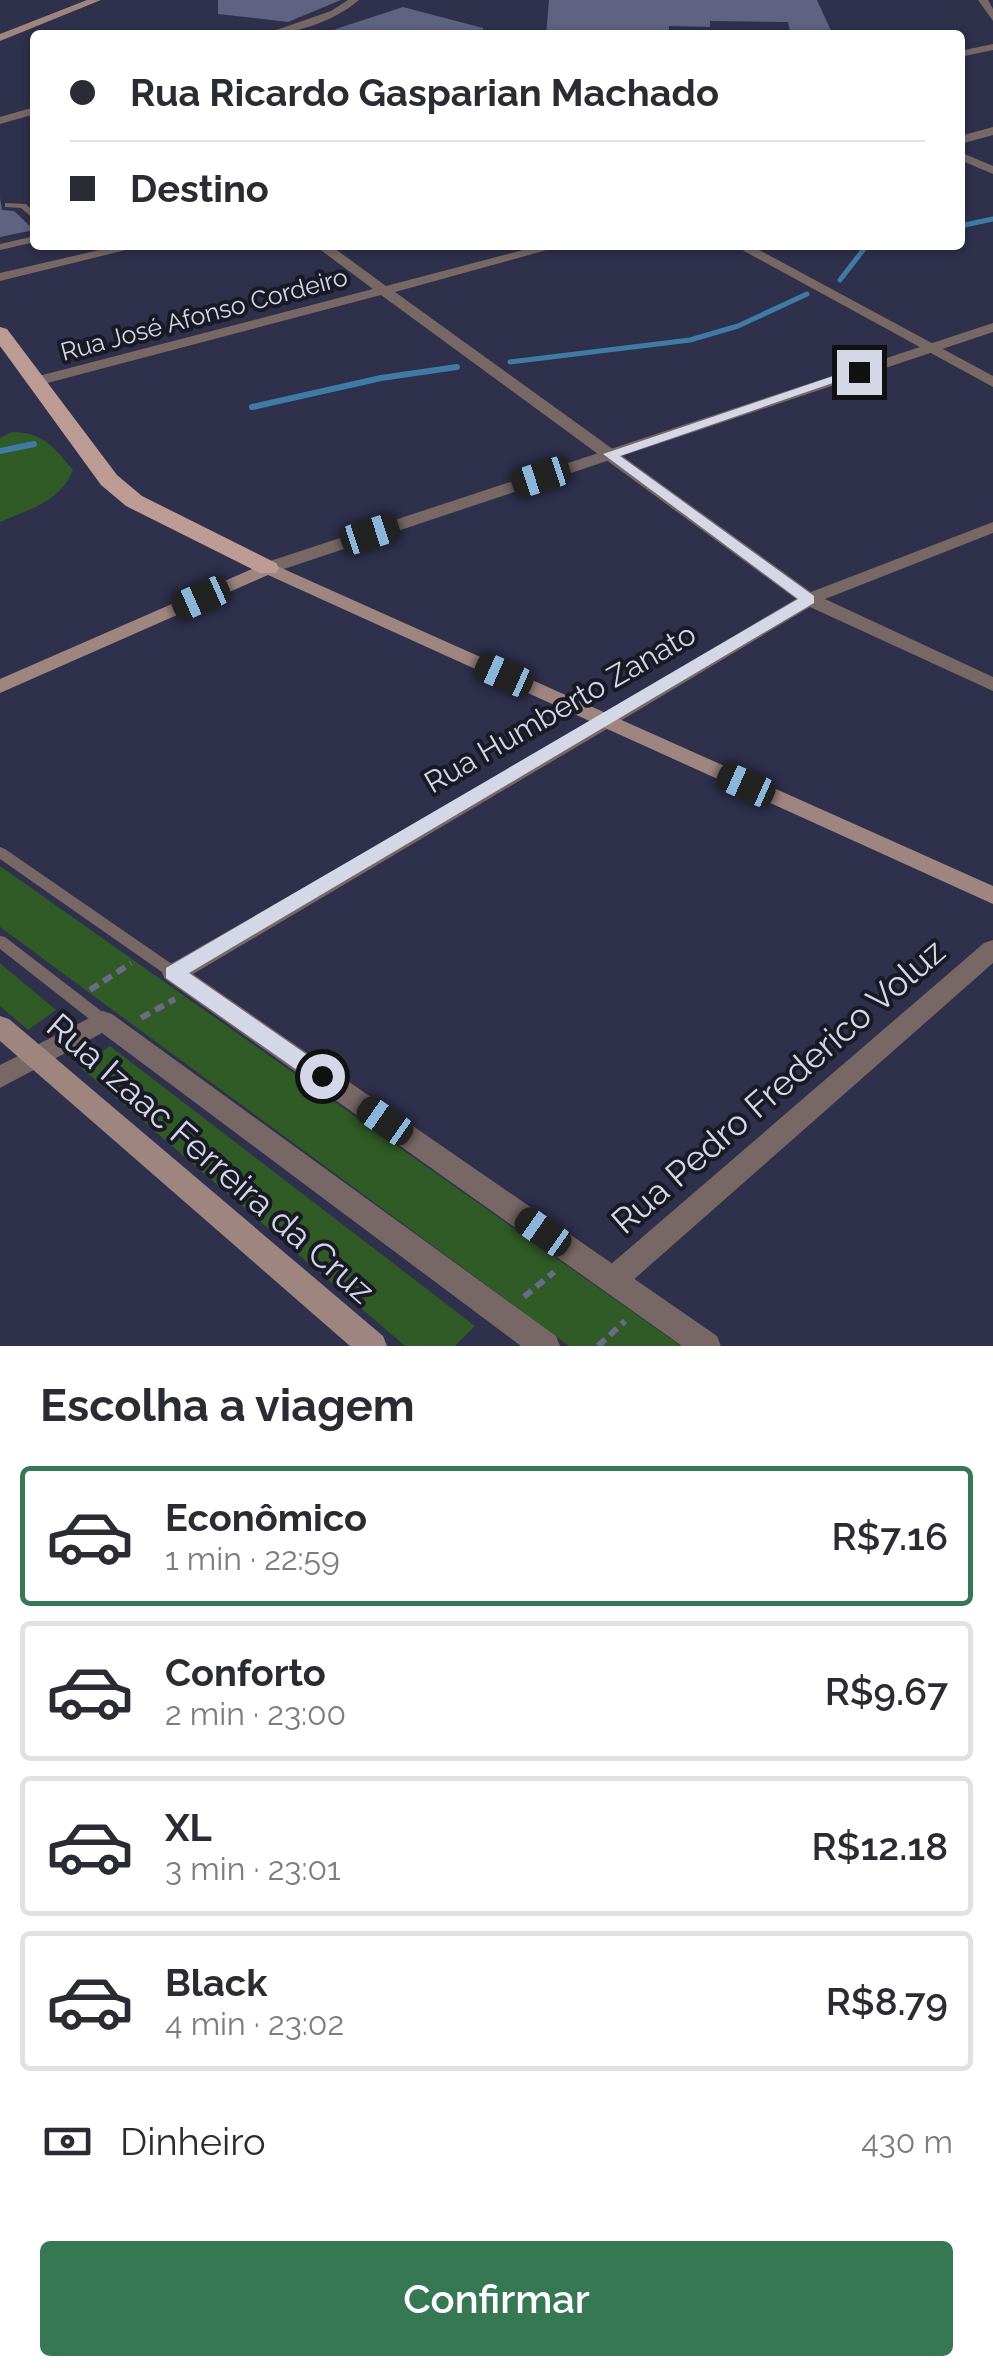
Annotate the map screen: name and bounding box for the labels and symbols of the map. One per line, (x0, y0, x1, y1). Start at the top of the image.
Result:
street label: Rua José Afonso Cordeiro (57, 261, 351, 367)
route end (837, 350, 882, 395)
car (508, 453, 574, 501)
car (337, 510, 403, 558)
car (167, 572, 235, 624)
street label: Rua Humberto Zanato (418, 616, 702, 800)
car (470, 649, 538, 701)
car (712, 759, 780, 811)
street label: Rua Pedro Frederico Voluz (603, 930, 953, 1242)
street label: Rua Izaac Ferreira da Cruz (39, 1005, 383, 1311)
route start (300, 1054, 345, 1099)
car (352, 1092, 418, 1150)
car (510, 1203, 576, 1261)

